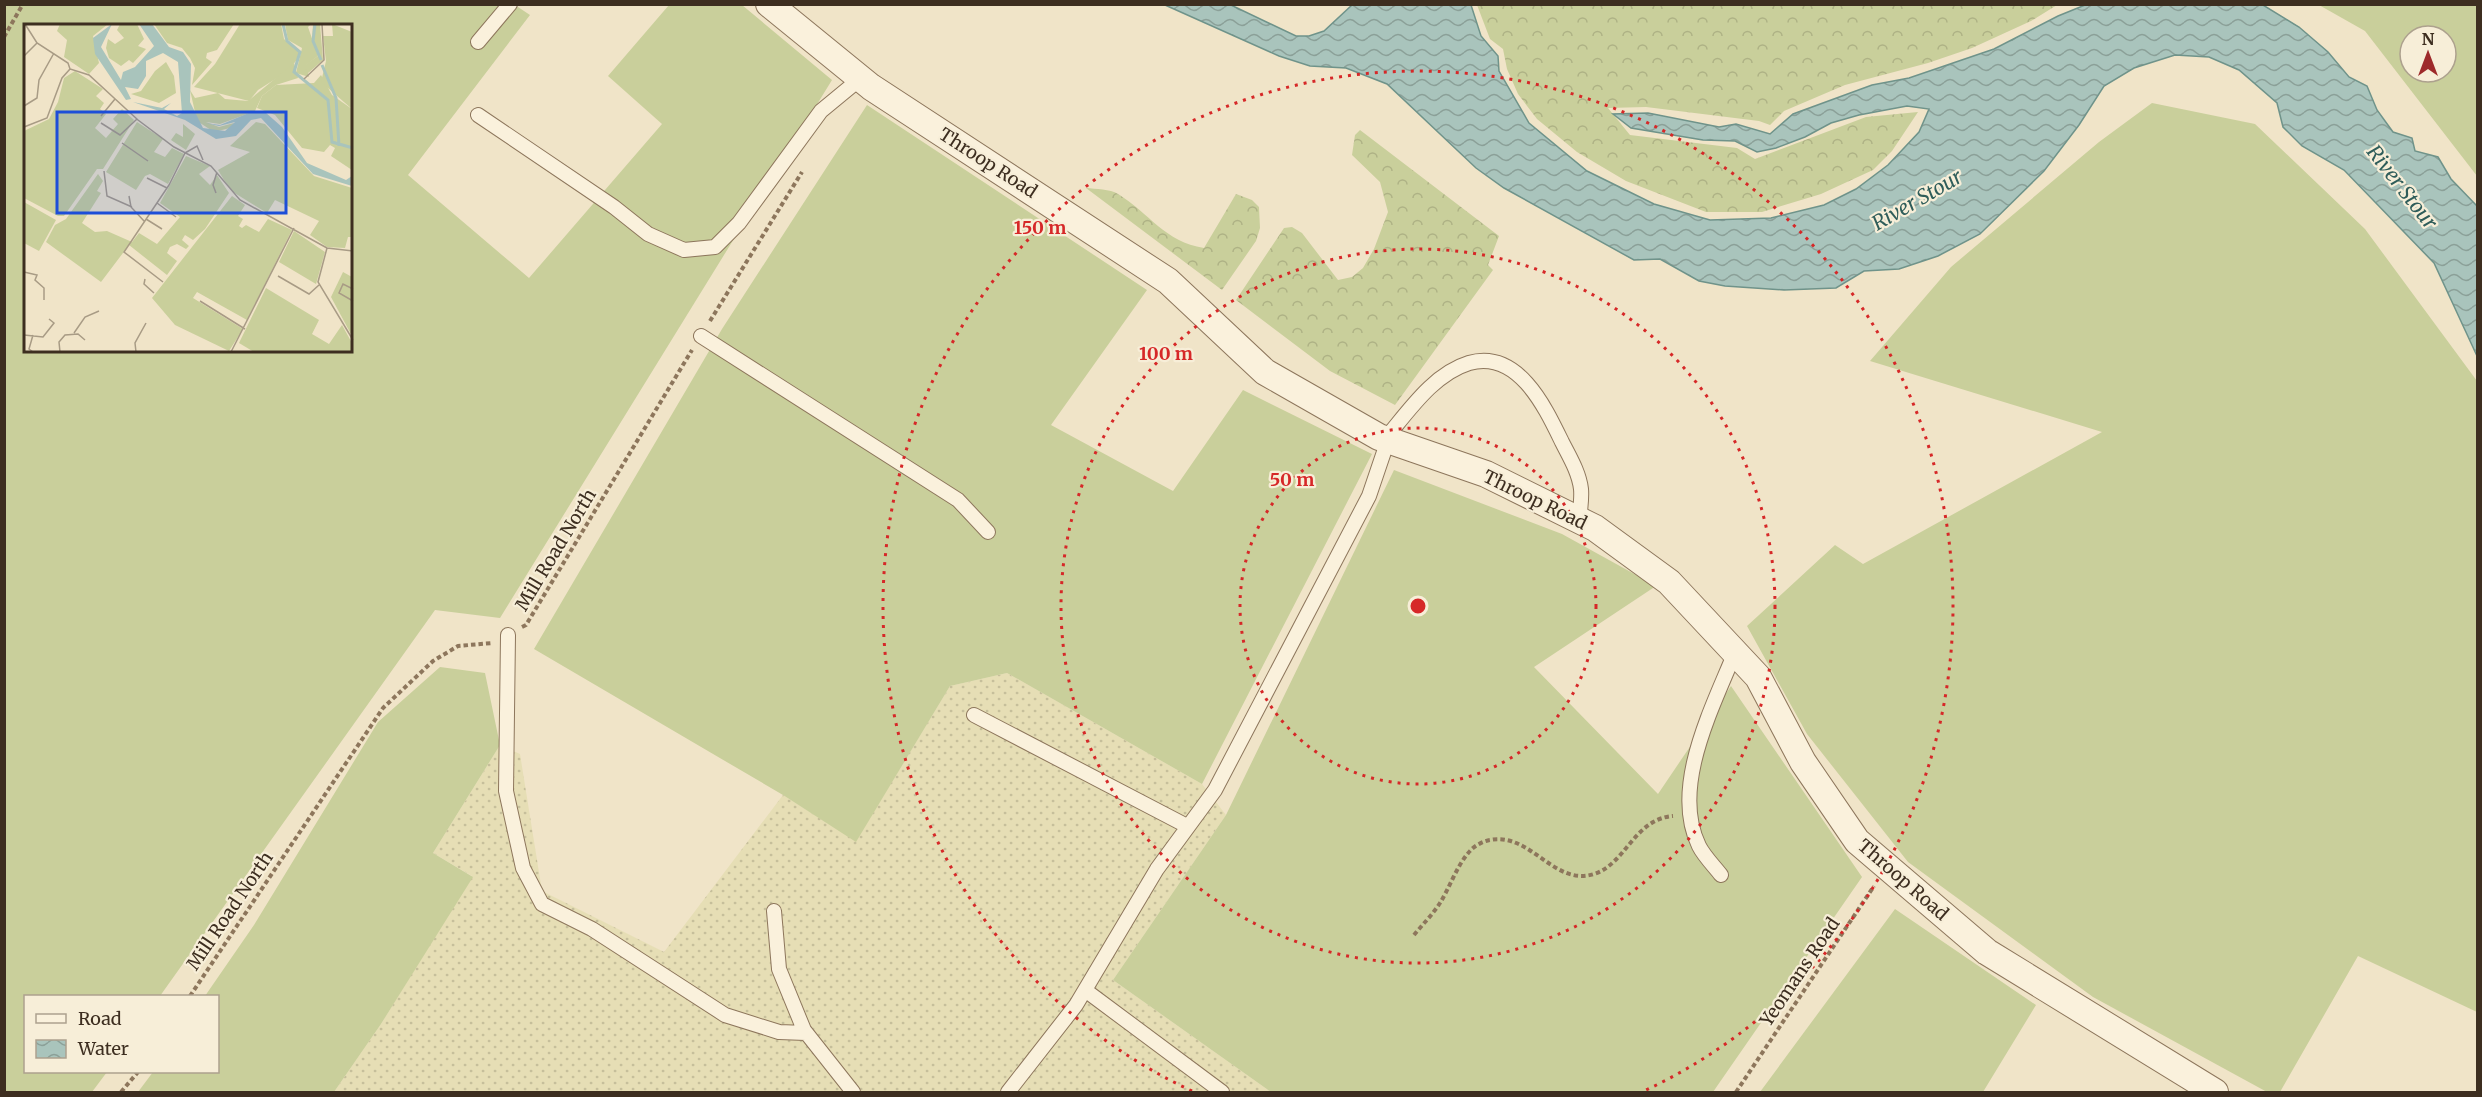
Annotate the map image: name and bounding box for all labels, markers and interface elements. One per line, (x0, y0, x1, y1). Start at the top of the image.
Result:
inset map (24, 24, 352, 352)
north arrow (2398, 24, 2458, 84)
text: N (2422, 29, 2435, 49)
street label: Throop Road (935, 122, 1042, 203)
water label: River Stour (2362, 140, 2444, 235)
water label: River Stour (1867, 163, 1967, 235)
text: 150 m (1014, 216, 1066, 239)
text: 100 m (1139, 342, 1193, 365)
street label: Throop Road (1480, 465, 1591, 535)
text: 50 m (1270, 468, 1314, 491)
street label: Mill Road North (510, 485, 601, 615)
centre of rings (1408, 596, 1428, 616)
street label: Throop Road (1853, 834, 1953, 925)
street label: Mill Road North (181, 847, 278, 974)
street label: Yeomans Road (1754, 913, 1845, 1031)
legend (24, 995, 219, 1073)
text: Road (78, 1007, 122, 1030)
text: Water (77, 1037, 129, 1060)

